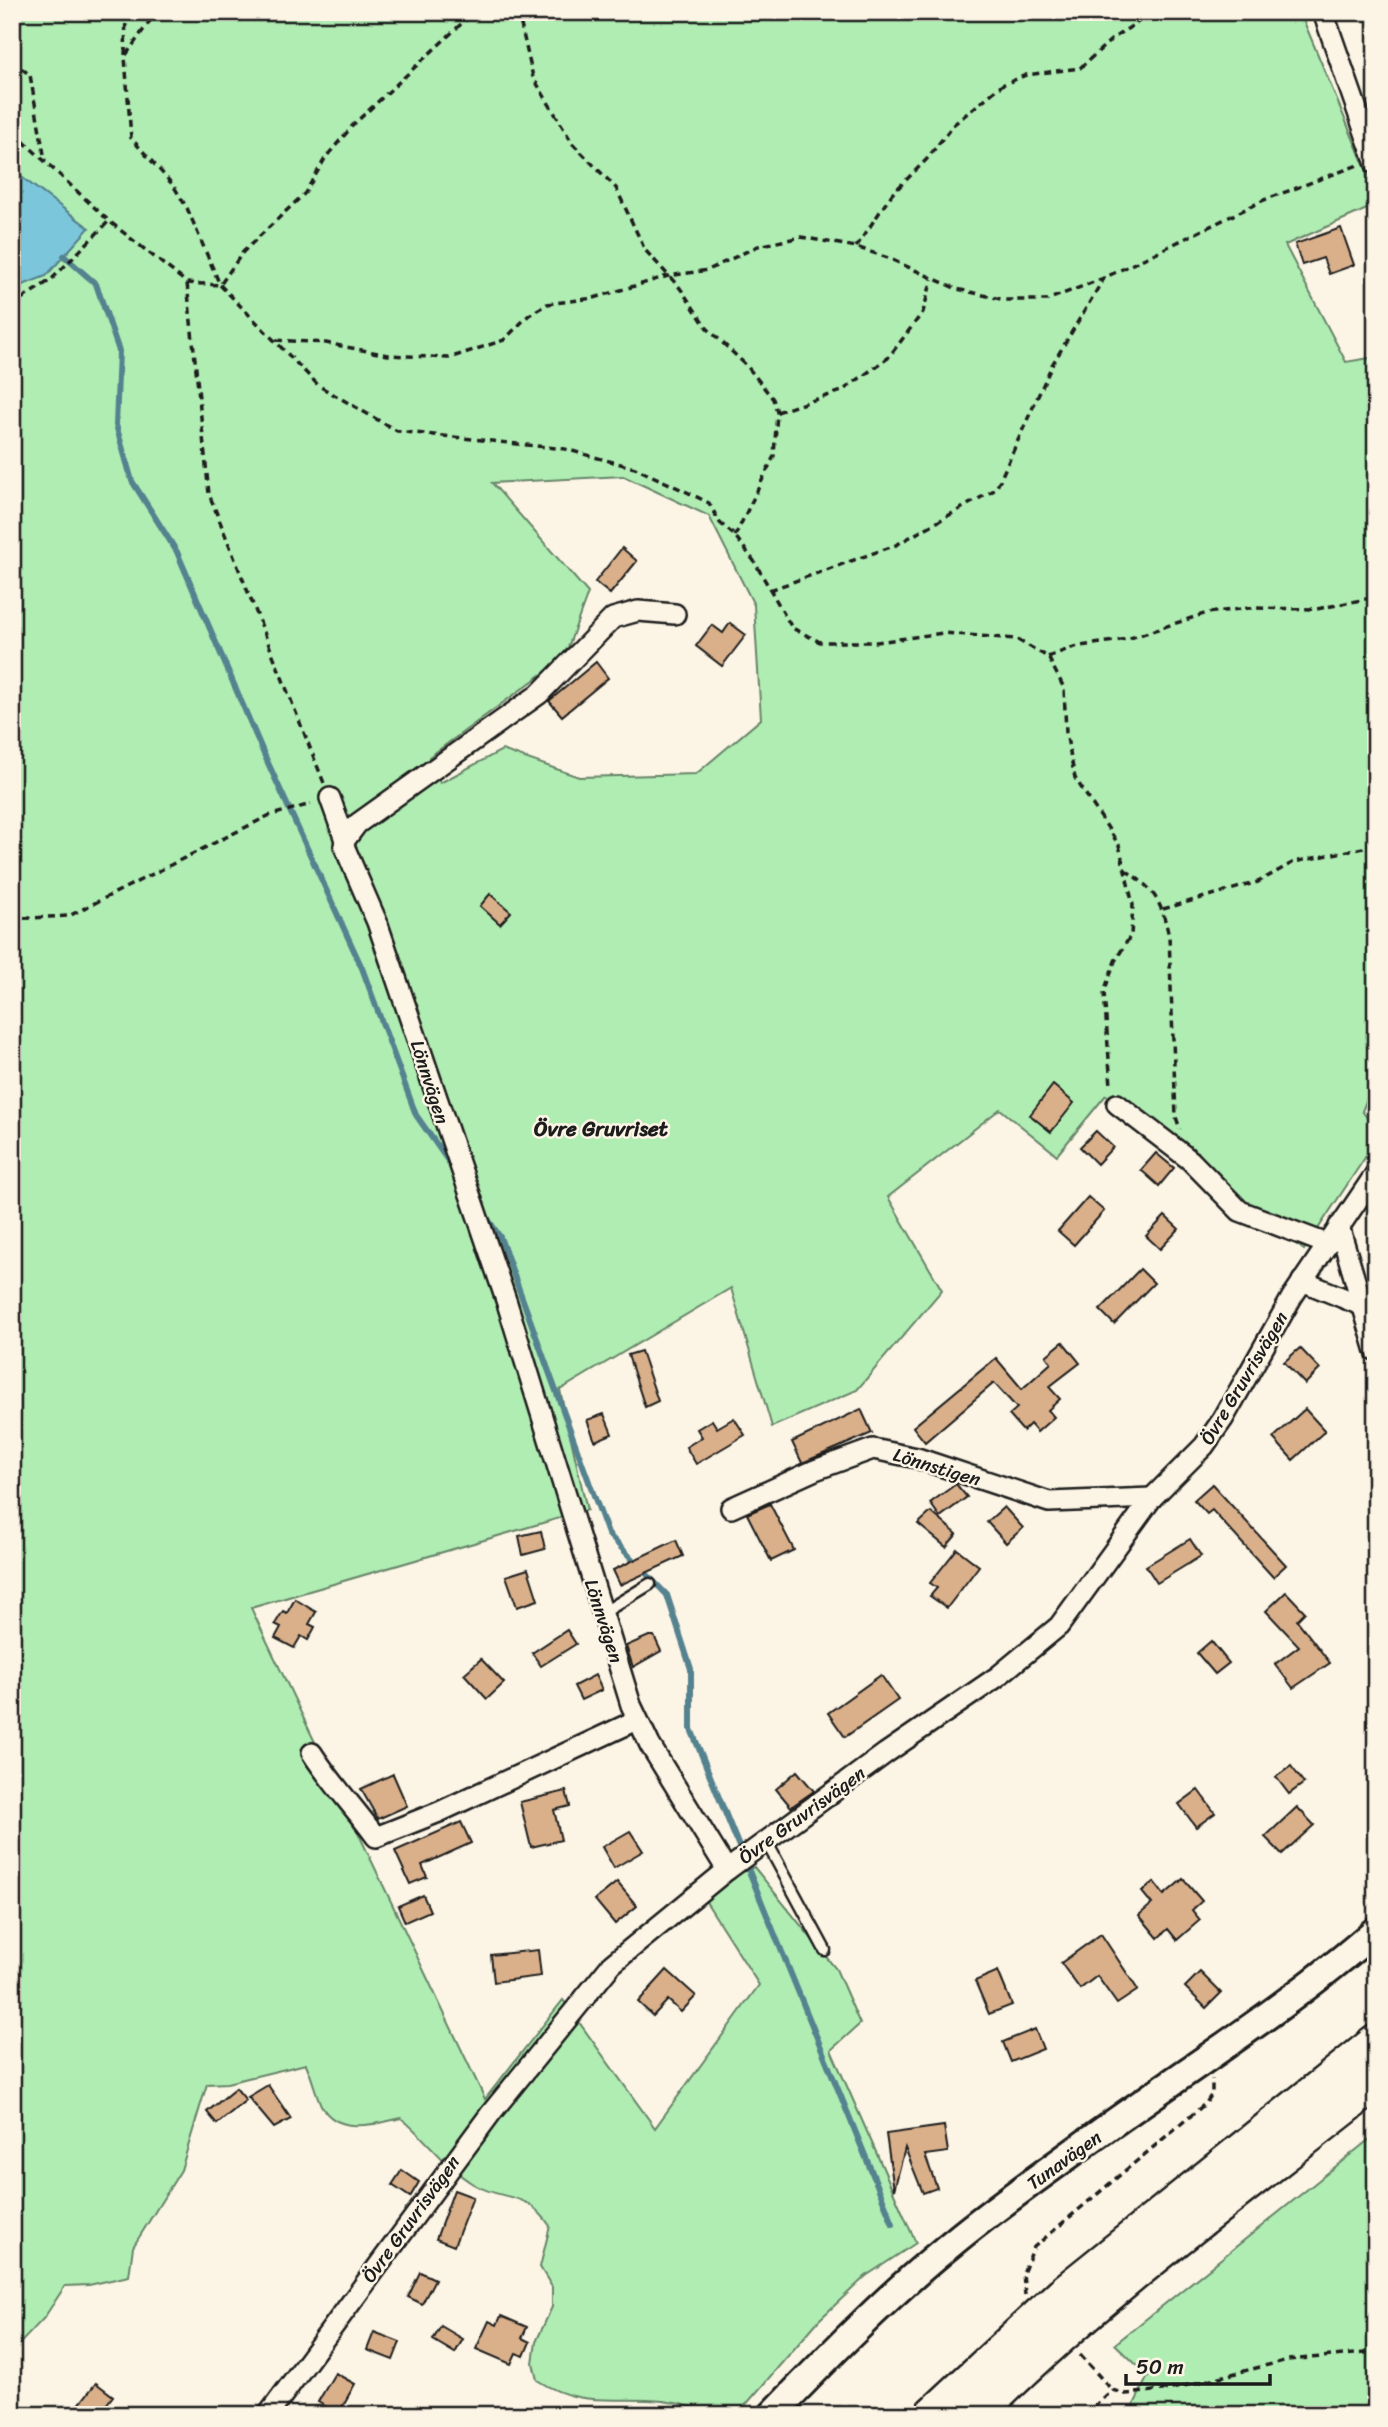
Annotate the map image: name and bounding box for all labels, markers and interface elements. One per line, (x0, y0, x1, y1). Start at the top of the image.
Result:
street label: Lönnvägen (401, 1036, 459, 1128)
district label: Övre Gruvriset (534, 1110, 669, 1148)
street label: Övre Gruvrisvägen (1191, 1305, 1297, 1451)
street label: Lönnstigen (889, 1438, 985, 1496)
street label: Lönnvägen (575, 1575, 633, 1667)
street label: Övre Gruvrisvägen (731, 1757, 873, 1873)
street label: Tunavägen (1019, 2121, 1109, 2199)
street label: Övre Gruvrisvägen (353, 2148, 469, 2290)
scale bar (1126, 2343, 1269, 2387)
text: 50 m (1136, 2348, 1184, 2386)

